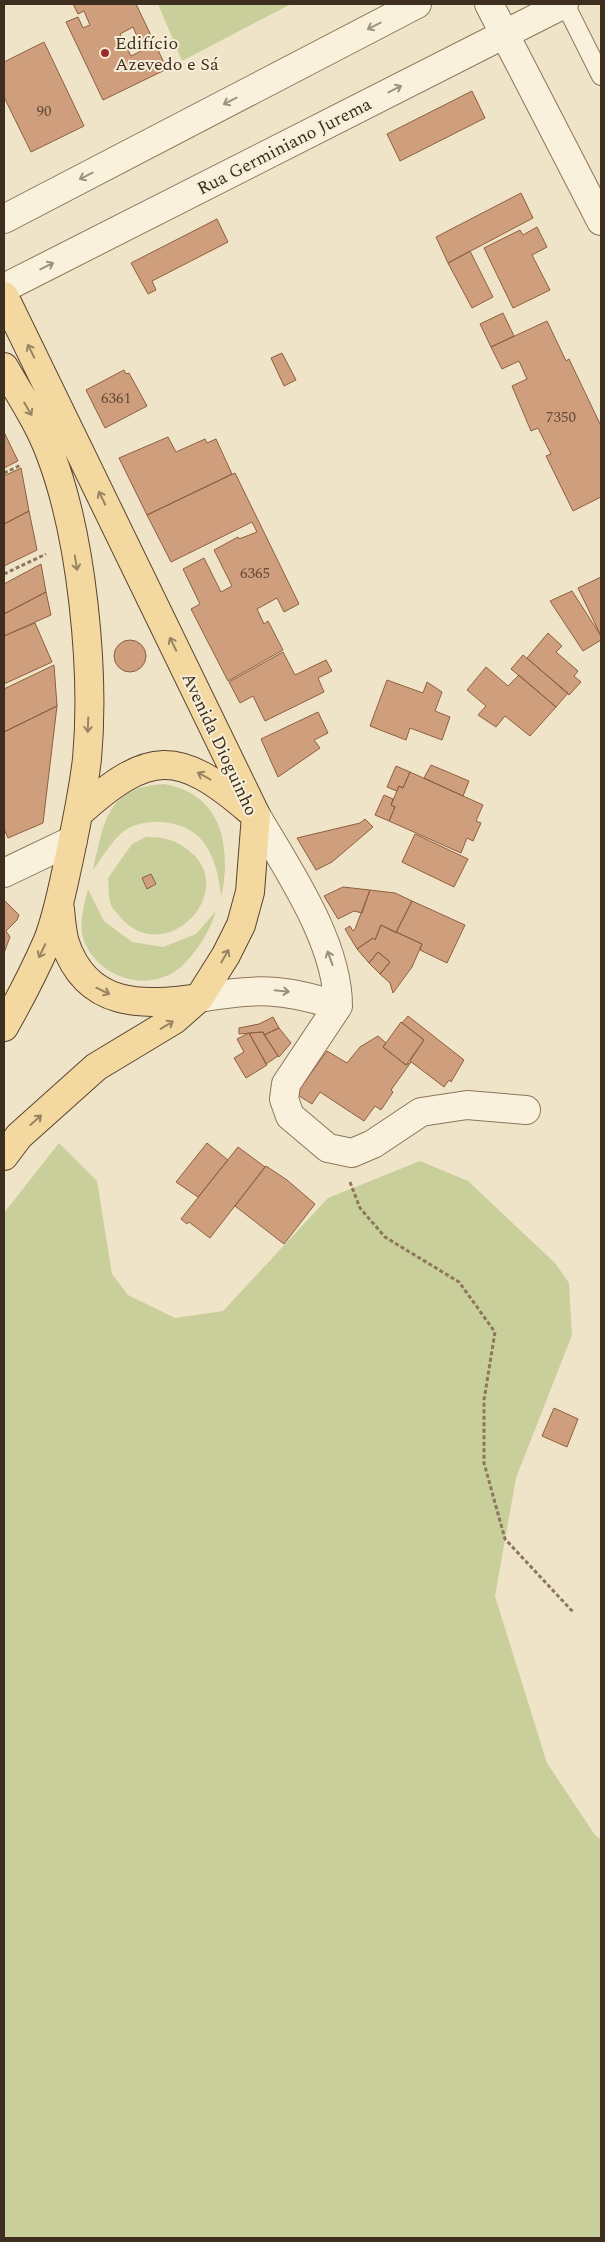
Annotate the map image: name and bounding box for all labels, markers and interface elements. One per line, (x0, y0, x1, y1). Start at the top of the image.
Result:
one-way arrow (367, 22, 382, 31)
place label: Edifício Azevedo e Sá (115, 30, 219, 78)
marker: Edifício Azevedo e Sá (99, 47, 111, 59)
one-way arrow (387, 84, 402, 93)
street label: Rua Germiniano Jurema (192, 91, 376, 202)
one-way arrow (223, 97, 238, 106)
house number: 90 (36, 100, 52, 123)
one-way arrow (78, 171, 93, 181)
one-way arrow (39, 261, 54, 270)
one-way arrow (26, 344, 36, 359)
house number: 6361 (101, 387, 131, 410)
one-way arrow (24, 401, 34, 416)
house number: 7350 (546, 406, 576, 429)
one-way arrow (97, 490, 107, 505)
one-way arrow (72, 555, 82, 571)
house number: 6365 (240, 562, 270, 585)
one-way arrow (168, 637, 177, 652)
street label: Avenida Dioguinho (175, 668, 265, 820)
one-way arrow (83, 716, 92, 732)
one-way arrow (197, 770, 211, 780)
one-way arrow (37, 944, 47, 959)
one-way arrow (220, 950, 230, 964)
one-way arrow (325, 951, 334, 966)
one-way arrow (95, 986, 110, 996)
one-way arrow (274, 986, 290, 996)
one-way arrow (159, 1019, 173, 1029)
one-way arrow (30, 1115, 43, 1126)

